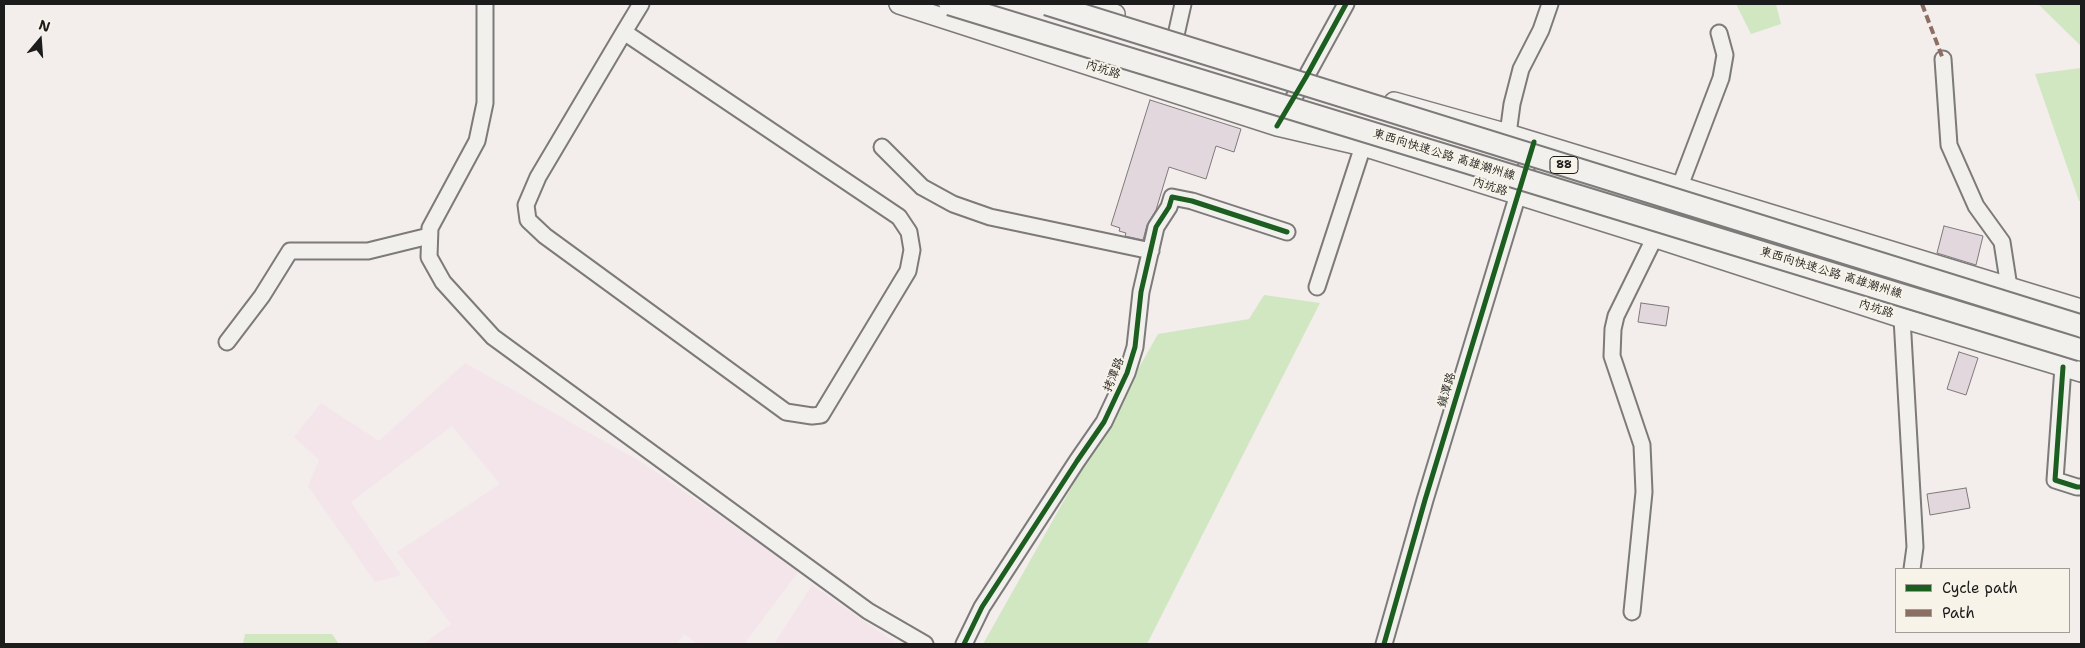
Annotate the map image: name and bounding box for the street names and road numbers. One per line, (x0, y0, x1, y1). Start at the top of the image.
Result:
street label: 內坑路 (1084, 58, 1122, 82)
street label: 東西向快速公路 高雄潮州線 (1371, 126, 1517, 184)
road number: 88 (1550, 156, 1578, 174)
street label: 內坑路 (1471, 175, 1509, 199)
street label: 東西向快速公路 高雄潮州線 (1758, 244, 1904, 302)
street label: 內坑路 (1857, 297, 1895, 321)
street label: 拷潭路 (1101, 356, 1127, 394)
street label: 鎮潭路 (1435, 371, 1459, 409)

